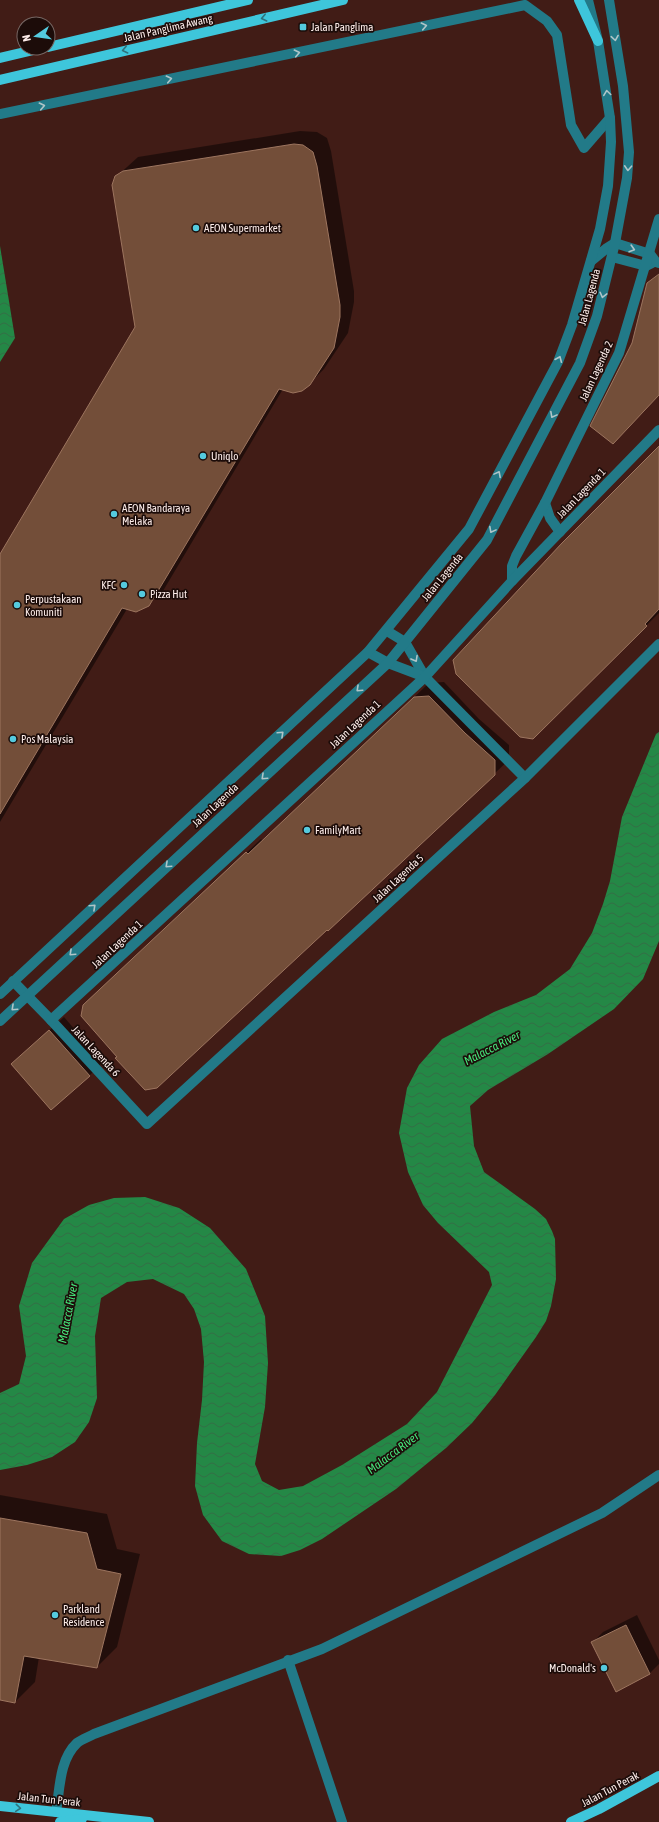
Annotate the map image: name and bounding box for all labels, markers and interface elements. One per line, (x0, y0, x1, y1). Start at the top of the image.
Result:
street label: Jalan Panglima Awang (122, 12, 214, 44)
one-way arrow (260, 14, 267, 22)
north arrow (16, 16, 56, 56)
place label: Jalan Panglima (311, 21, 373, 33)
marker: Jalan Panglima (298, 22, 308, 32)
one-way arrow (421, 23, 427, 31)
text: N (20, 34, 33, 43)
one-way arrow (611, 35, 619, 42)
one-way arrow (122, 46, 129, 54)
one-way arrow (294, 49, 300, 57)
one-way arrow (166, 76, 173, 84)
one-way arrow (603, 90, 612, 96)
one-way arrow (39, 102, 45, 110)
one-way arrow (624, 165, 632, 171)
place label: AEON Supermarket (204, 222, 281, 234)
marker: AEON Supermarket (191, 223, 201, 233)
one-way arrow (629, 244, 636, 253)
street label: Jalan Lagenda (576, 267, 602, 327)
one-way arrow (599, 292, 607, 299)
street label: Jalan Lagenda 2 (577, 339, 615, 403)
one-way arrow (554, 355, 562, 362)
one-way arrow (550, 411, 558, 418)
place label: Uniqlo (211, 450, 239, 462)
marker: Uniqlo (198, 451, 208, 461)
street label: Jalan Lagenda 1 (554, 466, 608, 520)
one-way arrow (494, 471, 501, 478)
place label: AEON Bandaraya Melaka (122, 502, 190, 527)
marker: AEON Bandaraya Melaka (109, 509, 119, 519)
one-way arrow (489, 526, 497, 533)
street label: Jalan Lagenda (419, 551, 465, 603)
place label: KFC (101, 579, 116, 591)
marker: KFC (119, 580, 129, 590)
place label: Pizza Hut (150, 588, 187, 600)
marker: Pizza Hut (137, 589, 147, 599)
place label: Perpustakaan Komuniti (25, 593, 82, 618)
marker: Perpustakaan Komuniti (12, 600, 22, 610)
one-way arrow (411, 655, 418, 662)
one-way arrow (356, 684, 364, 692)
street label: Jalan Lagenda 1 (327, 698, 383, 750)
one-way arrow (276, 731, 284, 738)
place label: Pos Malaysia (21, 733, 73, 745)
marker: Pos Malaysia (8, 734, 18, 744)
one-way arrow (261, 773, 268, 780)
street label: Jalan Lagenda (190, 781, 240, 829)
place label: FamilyMart (315, 824, 361, 836)
marker: FamilyMart (302, 825, 312, 835)
street label: Jalan Lagenda 5 (370, 852, 426, 904)
one-way arrow (165, 861, 173, 868)
one-way arrow (88, 905, 96, 912)
street label: Jalan Lagenda 1 (89, 918, 145, 970)
one-way arrow (70, 949, 77, 956)
one-way arrow (11, 1003, 19, 1011)
street label: Jalan Lagenda 6 (70, 1023, 122, 1079)
water label: Malacca River (462, 1028, 523, 1068)
water label: Malacca River (55, 1281, 81, 1344)
water label: Malacca River (364, 1429, 422, 1477)
place label: Parkland Residence (63, 1603, 105, 1628)
marker: Parkland Residence (50, 1610, 60, 1620)
place label: McDonald's (549, 1662, 596, 1674)
marker: McDonald's (599, 1663, 609, 1673)
street label: Jalan Tun Perak (579, 1769, 641, 1809)
street label: Jalan Tun Perak (17, 1790, 81, 1808)
one-way arrow (15, 1803, 21, 1812)

